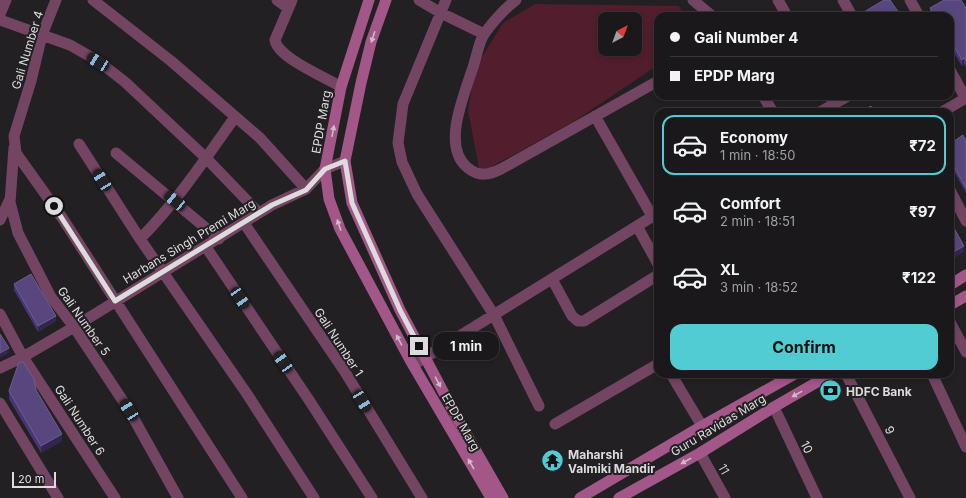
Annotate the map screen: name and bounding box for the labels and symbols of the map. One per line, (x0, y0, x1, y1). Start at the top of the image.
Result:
street label: Gali Number 4 (8, 9, 46, 91)
north arrow (598, 12, 642, 56)
one-way arrow (370, 31, 376, 43)
car (85, 51, 111, 73)
street label: EPDP Marg (308, 89, 334, 155)
one-way arrow (330, 124, 336, 137)
car (91, 167, 113, 193)
car (162, 189, 188, 213)
street label: Harbans Singh Premi Marg (120, 195, 258, 287)
route start (45, 197, 63, 215)
one-way arrow (335, 218, 341, 230)
street label: Gali Number 5 (55, 283, 113, 359)
car (228, 285, 252, 311)
street label: Gali Number 1 (311, 305, 367, 379)
callout: 1 min (433, 332, 499, 360)
one-way arrow (396, 334, 403, 346)
route end (410, 337, 428, 355)
car (271, 349, 295, 375)
one-way arrow (435, 376, 442, 388)
bank icon: HDFC Bank (818, 378, 844, 404)
street label: Gali Number 6 (52, 382, 108, 458)
place label: HDFC Bank (846, 384, 912, 399)
car (351, 388, 373, 414)
one-way arrow (791, 390, 803, 397)
street label: EPDP Marg (439, 391, 483, 453)
street label: Guru Ravidas Marg (668, 391, 768, 459)
car (117, 397, 141, 423)
street label: 9 (882, 423, 898, 437)
street label: 10 (798, 438, 816, 456)
place label: Maharshi Valmiki Mandir (568, 447, 655, 476)
temple icon: Maharshi Valmiki Mandir (540, 448, 566, 474)
one-way arrow (468, 458, 475, 470)
one-way arrow (680, 458, 692, 464)
street label: 11 (715, 461, 733, 477)
scale bar (12, 470, 56, 489)

